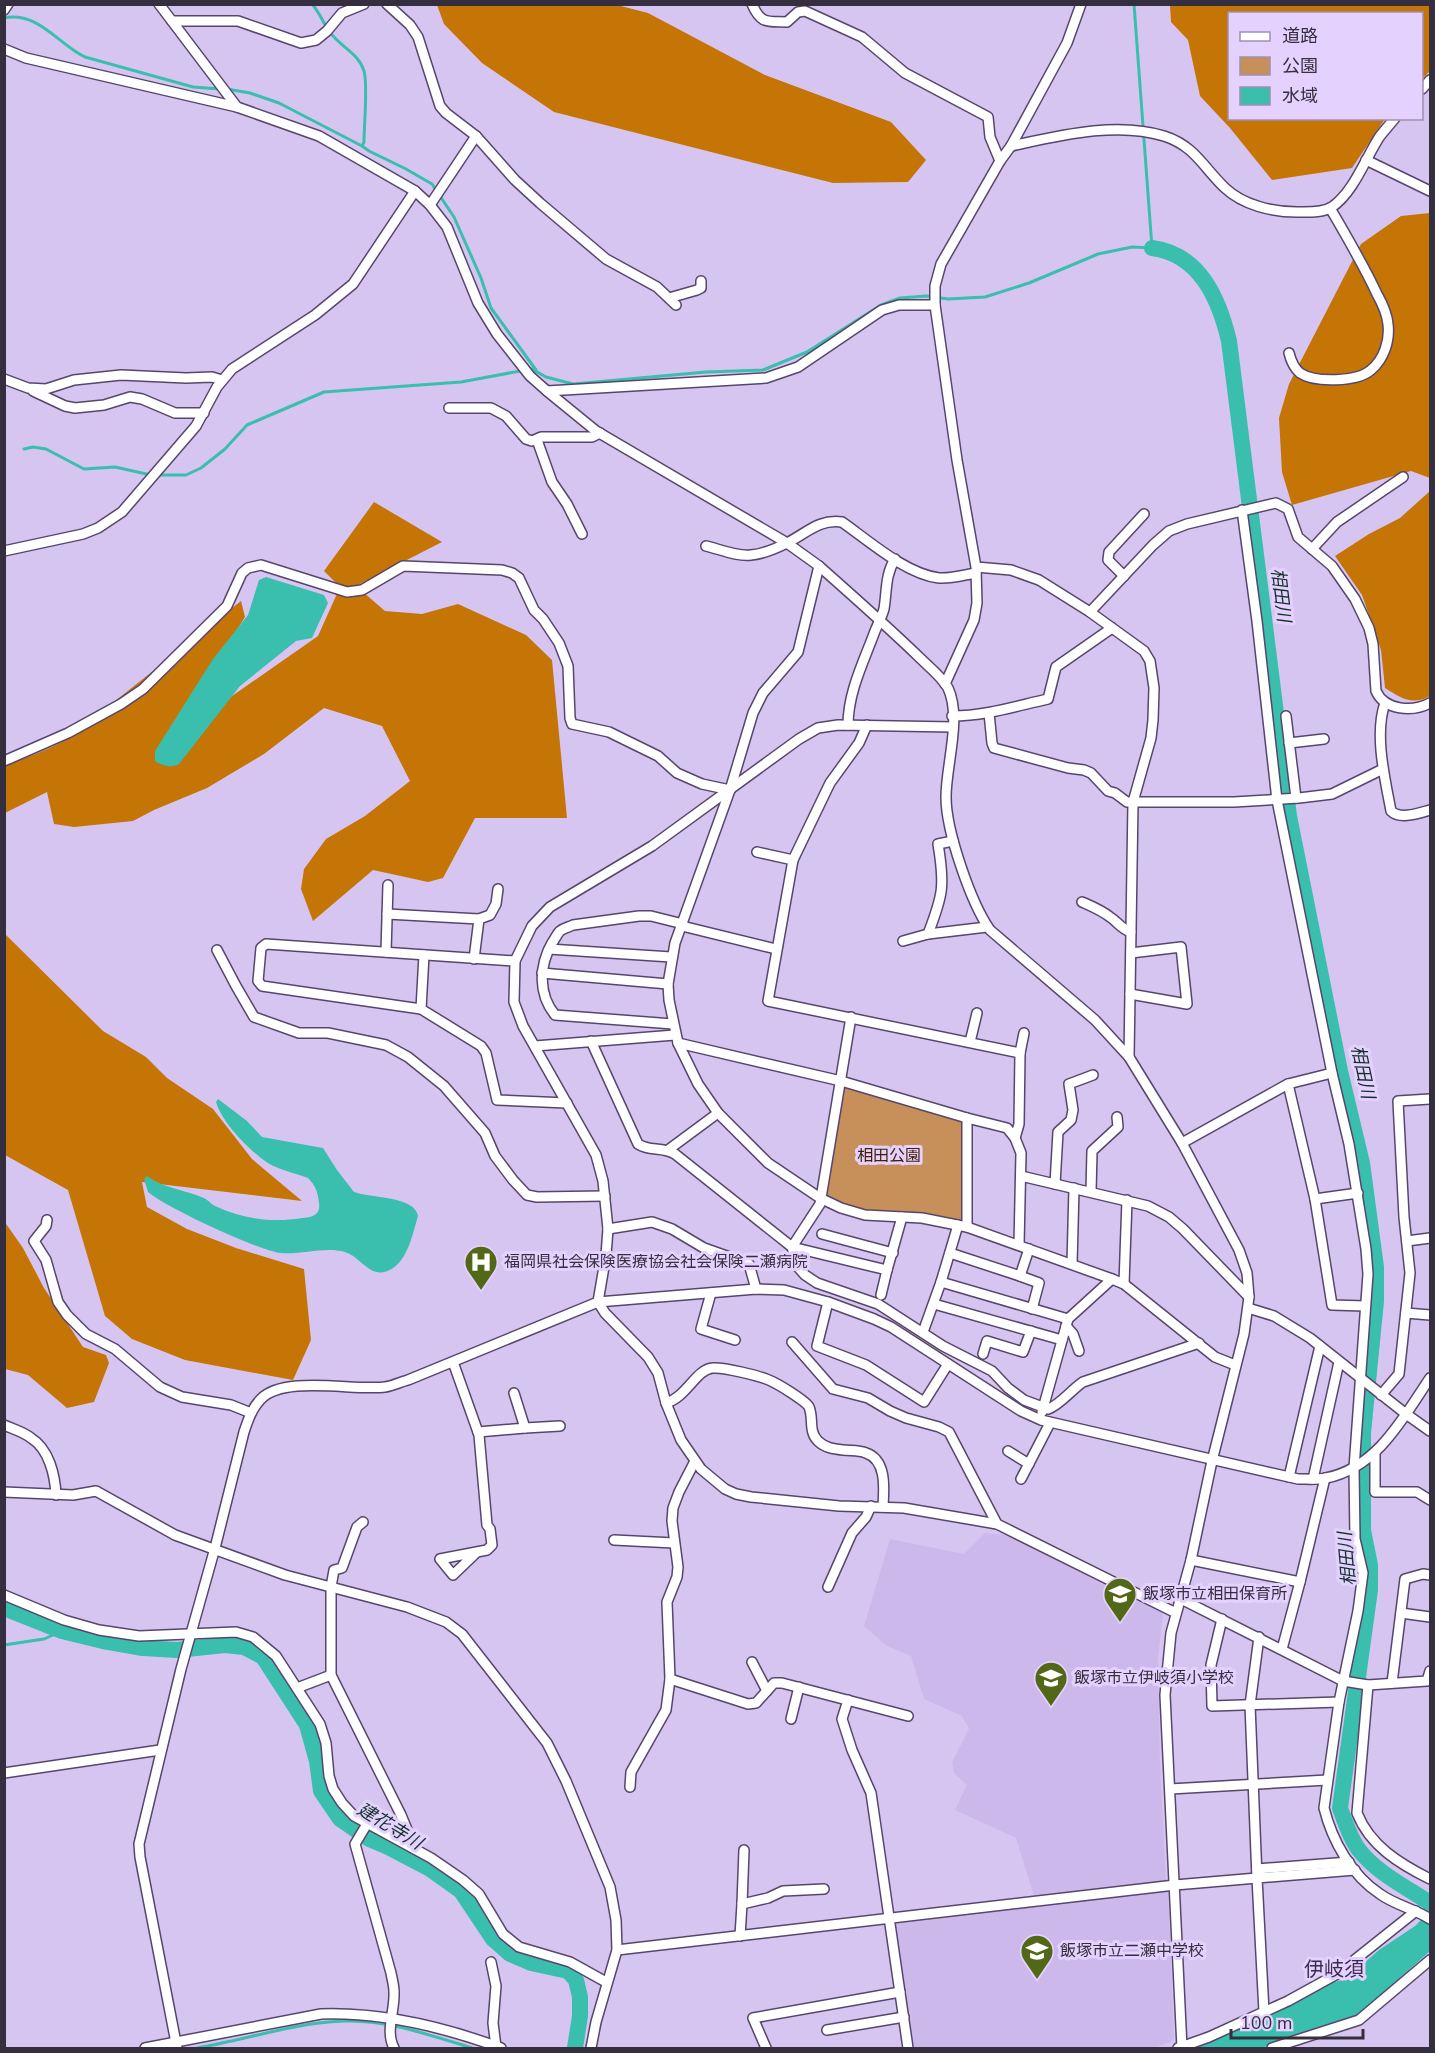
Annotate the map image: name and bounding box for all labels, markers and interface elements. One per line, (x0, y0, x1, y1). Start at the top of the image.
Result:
legend (1228, 12, 1423, 120)
text: 道路 (1282, 24, 1318, 48)
text: 公園 (1282, 54, 1318, 78)
text: 水域 (1282, 84, 1318, 108)
water label: 相田川 (1266, 567, 1296, 625)
water label: 相田川 (1346, 1043, 1381, 1103)
park label: 相田公園 (857, 1145, 921, 1167)
hospital icon: 福岡県社会保険医療協会社会保険二瀬病院 (463, 1244, 499, 1291)
place label: 福岡県社会保険医療協会社会保険二瀬病院 (504, 1251, 808, 1273)
water label: 相田川 (1333, 1529, 1361, 1587)
school or university icon: 飯塚市立相田保育所 (1102, 1576, 1138, 1623)
place label: 飯塚市立相田保育所 (1143, 1583, 1287, 1605)
school or university icon: 飯塚市立伊岐須小学校 (1033, 1660, 1069, 1707)
place label: 飯塚市立伊岐須小学校 (1074, 1667, 1234, 1689)
water label: 建花寺川 (353, 1797, 429, 1856)
school or university icon: 飯塚市立二瀬中学校 (1019, 1933, 1055, 1980)
place label: 飯塚市立二瀬中学校 (1060, 1940, 1204, 1962)
district label: 伊岐須 (1304, 1956, 1364, 1983)
scale bar (1231, 2002, 1363, 2040)
text: 100 m (1240, 2011, 1292, 2035)

